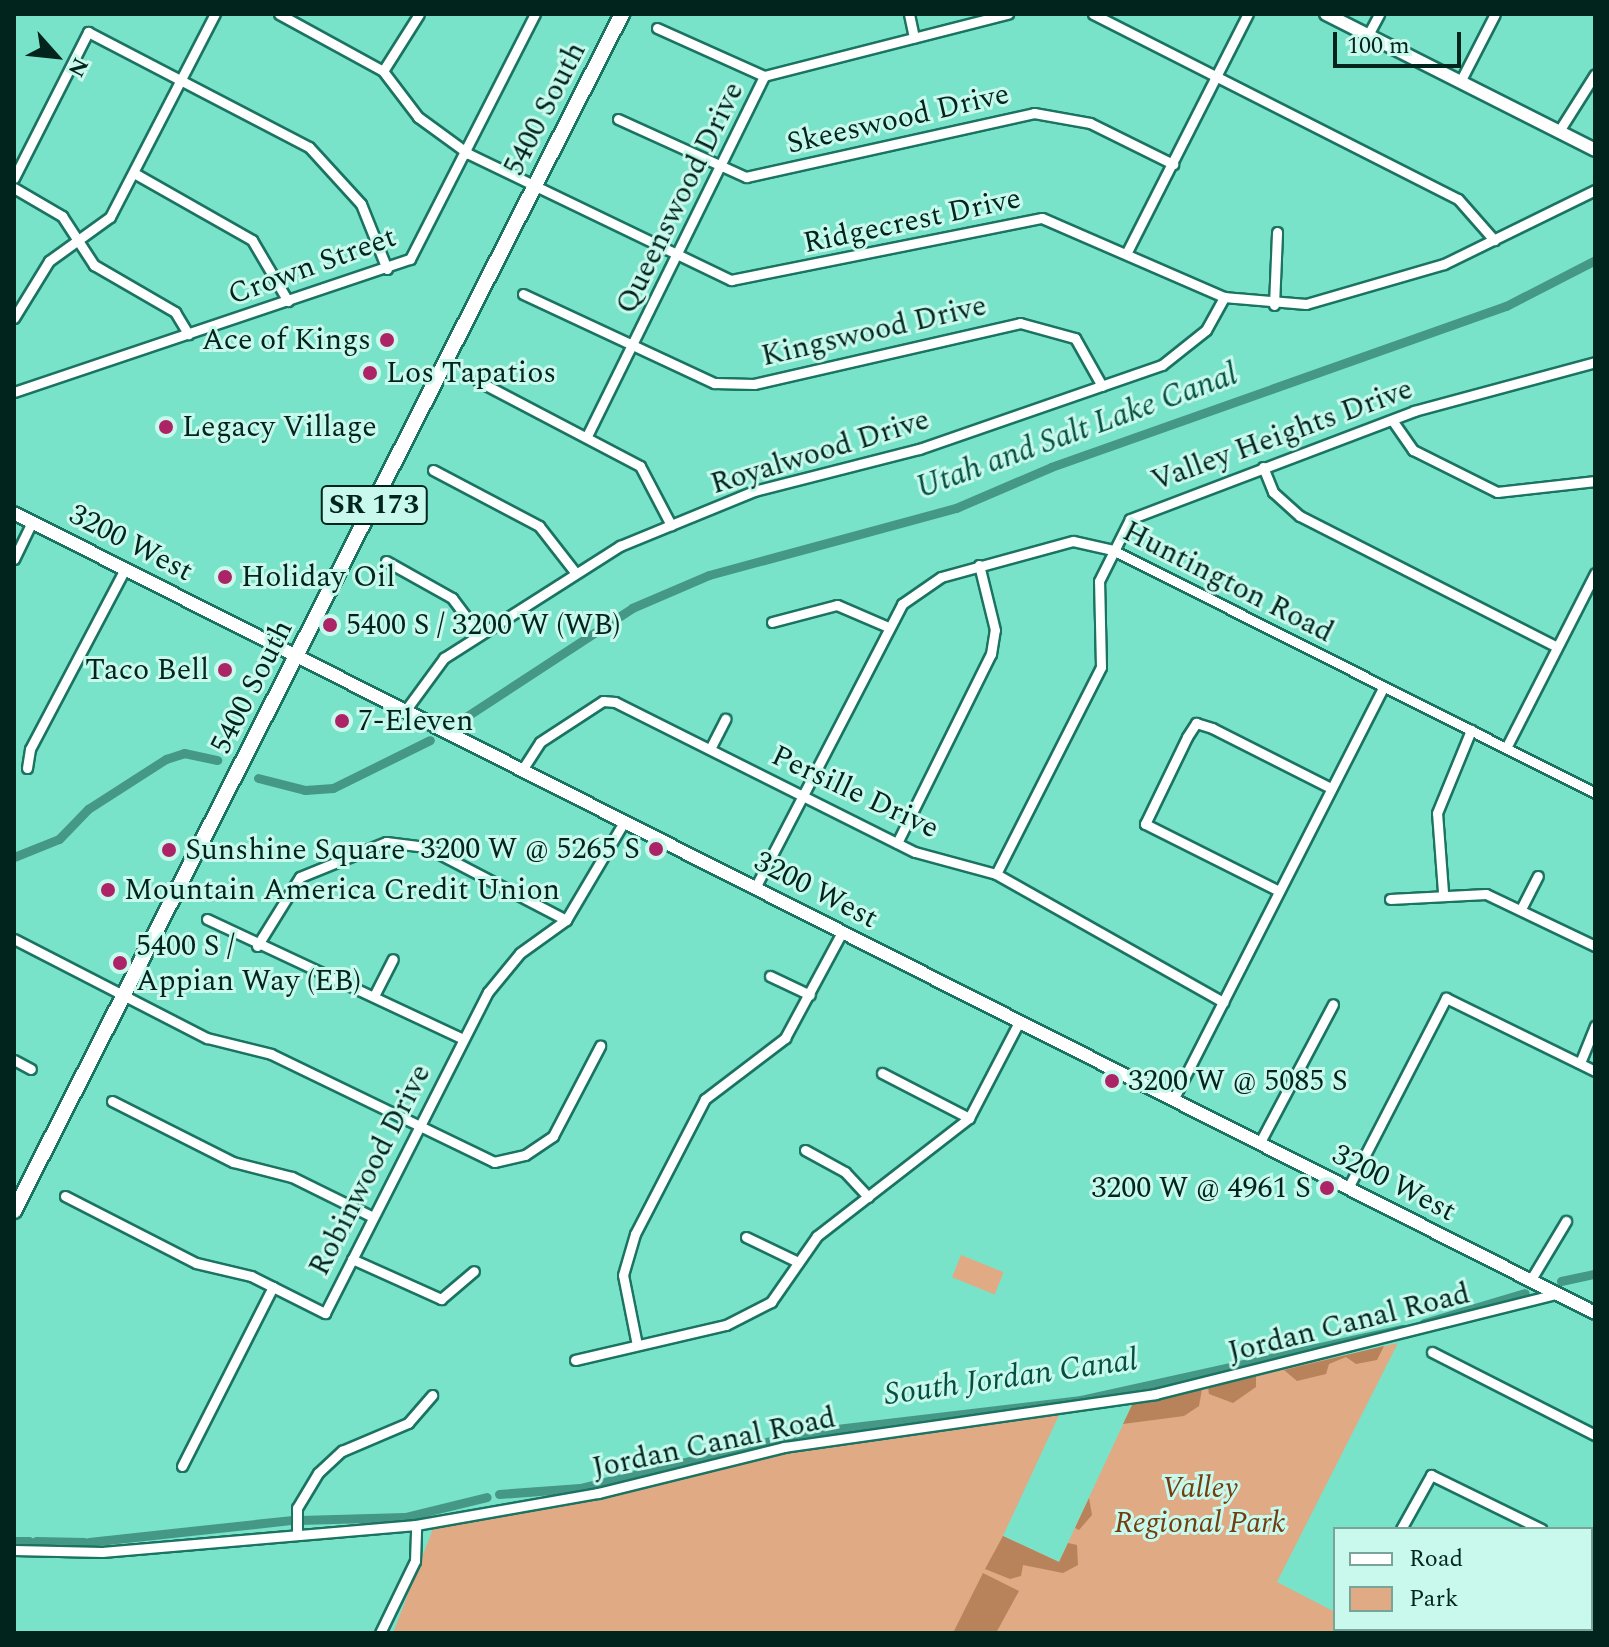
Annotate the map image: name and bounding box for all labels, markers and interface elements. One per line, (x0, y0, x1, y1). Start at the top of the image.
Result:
north arrow (16, 16, 96, 96)
scale bar (1337, 16, 1465, 66)
text: 100 m (1347, 28, 1410, 64)
street label: 5400 South (496, 36, 594, 182)
text: N (59, 52, 97, 83)
street label: Queenswood Drive (608, 76, 752, 320)
street label: Skeeswood Drive (783, 76, 1013, 162)
street label: Ridgecrest Drive (800, 180, 1024, 262)
street label: Crown Street (223, 219, 401, 313)
street label: Kingswood Drive (758, 288, 990, 374)
place label: Ace of Kings (202, 322, 371, 358)
marker: Ace of Kings (378, 331, 396, 349)
place label: Los Tapatios (386, 355, 556, 391)
water label: Utah and Salt Lake Canal (911, 356, 1243, 508)
marker: Los Tapatios (361, 364, 379, 382)
street label: Valley Heights Drive (1146, 371, 1418, 499)
street label: Royalwood Drive (706, 402, 934, 502)
place label: Legacy Village (182, 409, 377, 445)
marker: Legacy Village (157, 418, 175, 436)
road number: SR 173 (320, 481, 428, 529)
street label: 3200 West (63, 497, 199, 589)
street label: Huntington Road (1117, 513, 1339, 651)
place label: Holiday Oil (241, 559, 395, 595)
marker: Holiday Oil (216, 568, 234, 586)
place label: 5400 S / 3200 W (WB) (346, 607, 621, 643)
street label: 5400 South (203, 614, 301, 760)
marker: 5400 S / 3200 W (WB) (321, 616, 339, 634)
place label: Taco Bell (85, 652, 209, 688)
marker: Taco Bell (216, 661, 234, 679)
place label: 7-Eleven (358, 703, 474, 739)
marker: 7-Eleven (333, 712, 351, 730)
street label: Persille Drive (766, 738, 944, 846)
place label: 3200 W @ 5265 S (420, 831, 640, 867)
place label: Sunshine Square (185, 832, 406, 868)
marker: 3200 W @ 5265 S (647, 840, 665, 858)
marker: Sunshine Square (160, 841, 178, 859)
street label: 3200 West (748, 844, 884, 936)
place label: Mountain America Credit Union (124, 872, 560, 908)
marker: Mountain America Credit Union (99, 881, 117, 899)
place label: 5400 S / Appian Way (EB) (136, 928, 361, 998)
marker: 5400 S / Appian Way (EB) (111, 954, 129, 972)
street label: Robinwood Drive (301, 1058, 439, 1282)
place label: 3200 W @ 5085 S (1128, 1063, 1348, 1099)
marker: 3200 W @ 5085 S (1103, 1072, 1121, 1090)
street label: 3200 West (1326, 1137, 1462, 1229)
place label: 3200 W @ 4961 S (1091, 1170, 1311, 1206)
marker: 3200 W @ 4961 S (1318, 1179, 1336, 1197)
street label: Jordan Canal Road (1224, 1276, 1474, 1370)
water label: South Jordan Canal (882, 1341, 1140, 1415)
street label: Jordan Canal Road (589, 1400, 839, 1486)
park label: Valley Regional Park (1114, 1470, 1286, 1540)
legend (1333, 1527, 1593, 1631)
text: Road (1409, 1541, 1463, 1577)
text: Park (1409, 1581, 1459, 1617)

